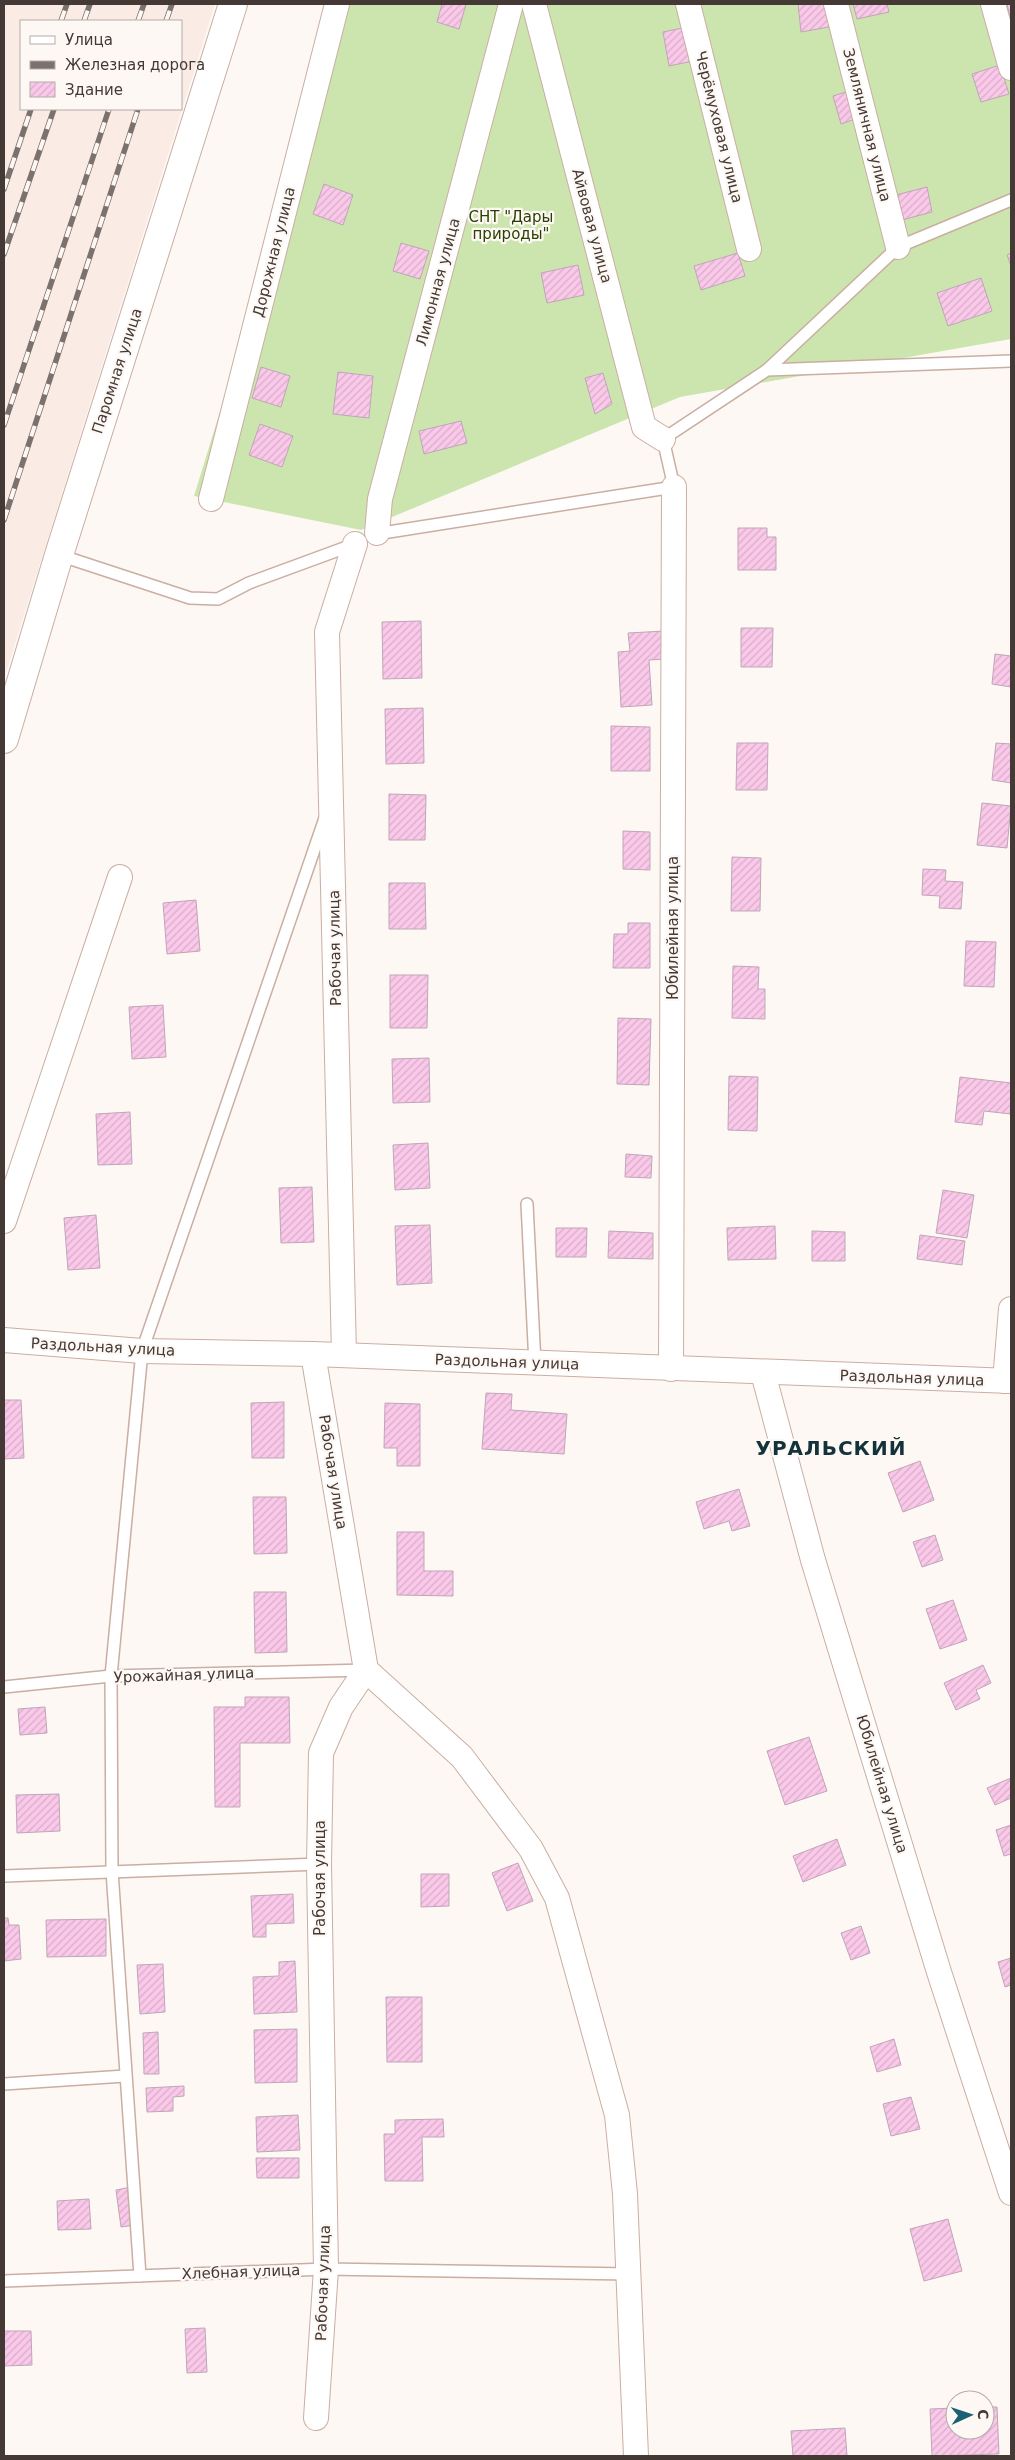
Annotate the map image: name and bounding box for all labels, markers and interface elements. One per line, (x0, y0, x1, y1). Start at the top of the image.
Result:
legend (20, 20, 182, 110)
text: Улица (65, 31, 113, 49)
street label: Земляничная улица (839, 46, 895, 204)
street label: Черёмуховая улица (691, 49, 747, 205)
text: Железная дорога (65, 56, 205, 74)
text: Здание (65, 81, 123, 99)
street label: Айвовая улица (568, 167, 616, 285)
street label: Дорожная улица (249, 185, 299, 319)
park label: СНТ "Дары природы" (469, 208, 553, 243)
street label: Лимонная улица (412, 216, 464, 348)
street label: Паромная улица (88, 306, 146, 436)
street label: Юбилейная улица (664, 856, 682, 1000)
street label: Рабочая улица (325, 890, 345, 1006)
street label: Раздольная улица (30, 1334, 176, 1360)
street label: Раздольная улица (434, 1350, 580, 1374)
street label: Раздольная улица (839, 1366, 985, 1390)
street label: Рабочая улица (315, 1413, 351, 1531)
district label: УРАЛЬСКИЙ (756, 1436, 906, 1460)
street label: Урожайная улица (113, 1664, 255, 1686)
street label: Юбилейная улица (852, 1712, 912, 1856)
street label: Рабочая улица (311, 1820, 329, 1936)
street label: Рабочая улица (312, 2225, 334, 2341)
street label: Хлебная улица (181, 2261, 301, 2283)
north arrow (945, 2390, 995, 2440)
text: С (975, 2409, 991, 2420)

